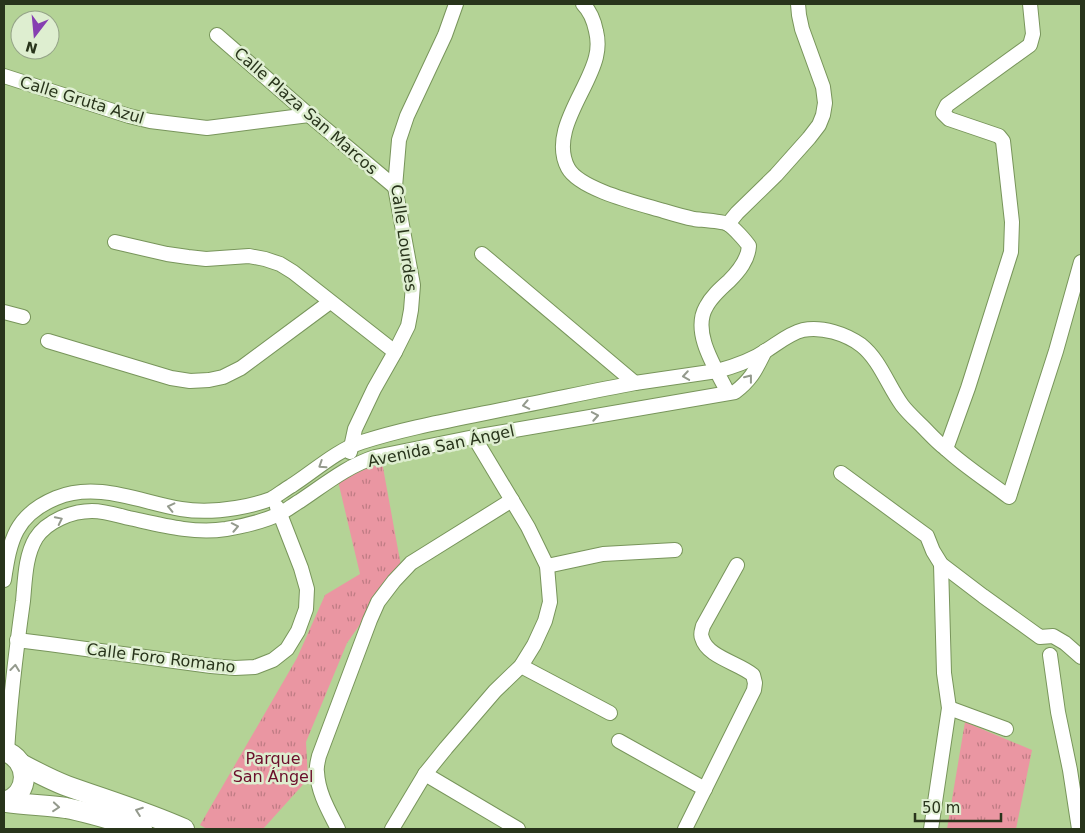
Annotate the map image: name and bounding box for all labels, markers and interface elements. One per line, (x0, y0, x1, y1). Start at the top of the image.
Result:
north arrow (10, 10, 60, 60)
text: N (24, 38, 39, 57)
street label: Calle Plaza San Marcos (230, 43, 382, 179)
street label: Calle Gruta Azul (18, 72, 146, 128)
street label: Calle Lourdes (387, 183, 421, 293)
one-way arrow (681, 370, 690, 380)
one-way arrow (744, 375, 753, 384)
one-way arrow (522, 399, 530, 410)
one-way arrow (590, 412, 599, 422)
street label: Avenida San Ángel (366, 421, 516, 471)
one-way arrow (318, 459, 327, 468)
one-way arrow (167, 502, 176, 513)
one-way arrow (54, 516, 63, 526)
one-way arrow (231, 522, 240, 533)
street label: Calle Foro Romano (85, 639, 237, 677)
one-way arrow (9, 664, 20, 672)
park label: Parque San Ángel (233, 749, 313, 786)
scale bar (915, 790, 1001, 822)
text: 50 m (922, 799, 960, 817)
one-way arrow (52, 801, 60, 812)
one-way arrow (135, 807, 143, 817)

